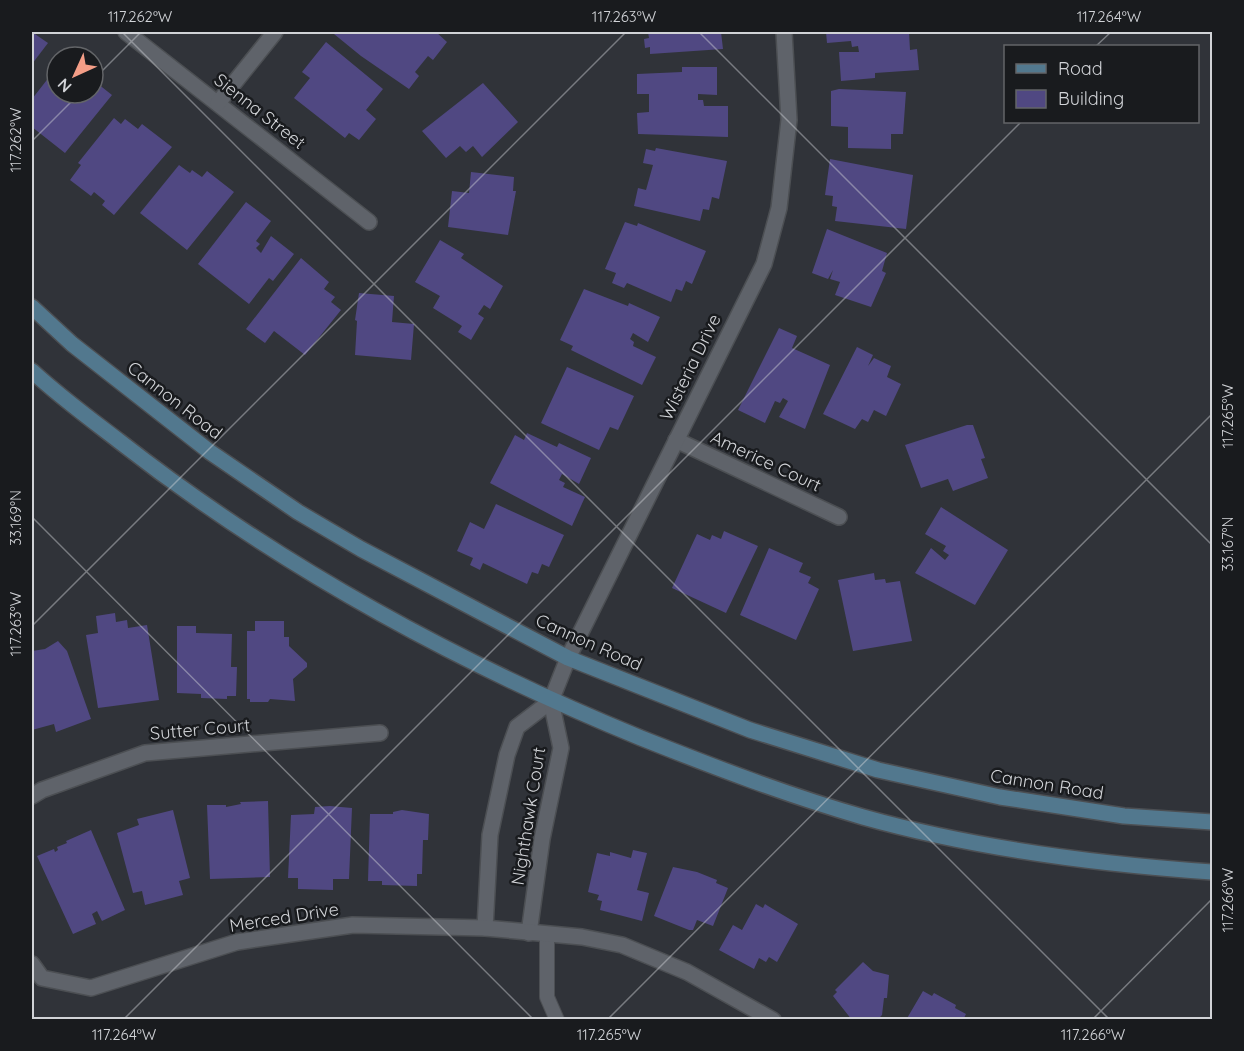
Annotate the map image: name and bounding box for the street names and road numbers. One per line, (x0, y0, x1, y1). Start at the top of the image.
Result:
street label: Sienna Street (210, 68, 310, 154)
street label: Wisteria Drive (654, 310, 726, 424)
street label: Cannon Road (123, 356, 227, 444)
street label: Americe Court (707, 425, 825, 497)
street label: Cannon Road (532, 608, 646, 676)
street label: Sutter Court (149, 713, 251, 745)
street label: Nighthawk Court (506, 745, 550, 887)
street label: Cannon Road (989, 764, 1105, 804)
street label: Merced Drive (228, 897, 340, 937)

